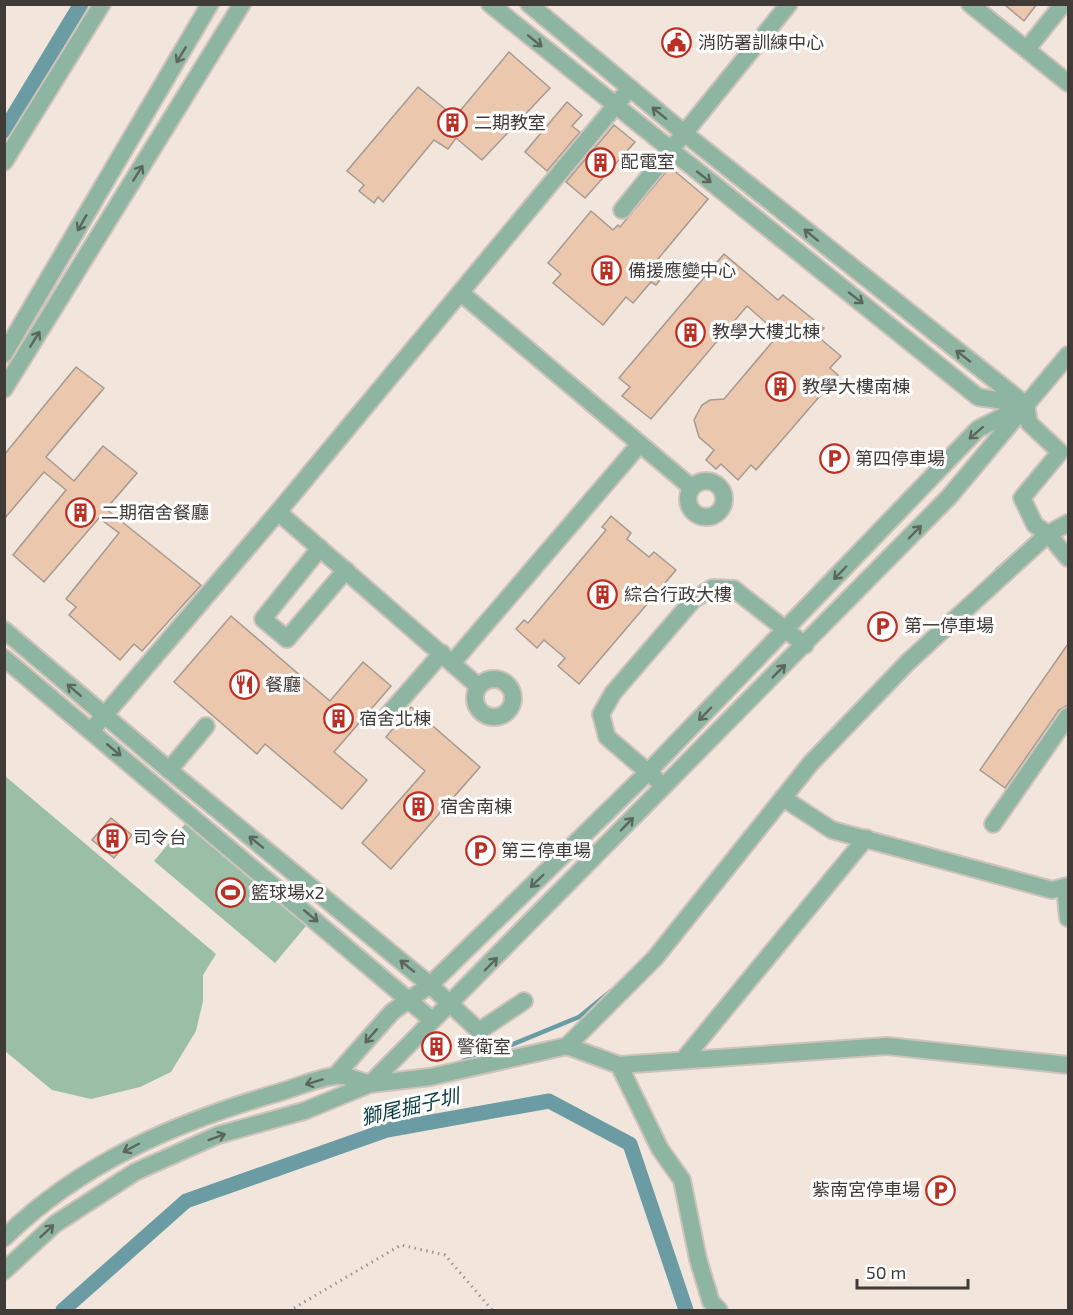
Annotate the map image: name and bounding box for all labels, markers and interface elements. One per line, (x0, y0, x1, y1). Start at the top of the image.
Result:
public building icon: 消防署訓練中心 (661, 27, 693, 59)
place label: 消防署訓練中心 (698, 31, 824, 53)
one-way arrow (527, 35, 543, 48)
one-way arrow (174, 46, 186, 63)
one-way arrow (651, 106, 667, 119)
building icon: 二期教室 (437, 107, 469, 139)
place label: 二期教室 (474, 111, 546, 133)
building icon: 配電室 (584, 146, 616, 178)
place label: 配電室 (621, 150, 675, 172)
one-way arrow (132, 165, 144, 182)
one-way arrow (695, 170, 711, 183)
one-way arrow (76, 214, 88, 231)
one-way arrow (803, 229, 819, 242)
building icon: 備援應變中心 (591, 255, 623, 287)
place label: 備援應變中心 (628, 259, 736, 281)
one-way arrow (848, 291, 864, 304)
building icon: 教學大樓北棟 (675, 316, 707, 348)
place label: 教學大樓北棟 (712, 320, 820, 342)
one-way arrow (30, 331, 42, 348)
one-way arrow (956, 350, 972, 363)
building icon: 教學大樓南棟 (765, 371, 797, 403)
place label: 教學大樓南棟 (802, 375, 910, 397)
one-way arrow (968, 427, 984, 440)
parking icon: 第四停車場 (818, 443, 850, 475)
place label: 第四停車場 (855, 447, 945, 469)
building icon: 二期宿舍餐廳 (64, 497, 96, 529)
place label: 二期宿舍餐廳 (101, 501, 209, 523)
one-way arrow (908, 524, 923, 539)
one-way arrow (833, 566, 848, 581)
building icon: 綜合行政大樓 (587, 579, 619, 611)
place label: 綜合行政大樓 (624, 583, 732, 605)
parking icon: 第一停車場 (867, 610, 899, 642)
place label: 第一停車場 (904, 614, 994, 636)
one-way arrow (772, 664, 787, 679)
restaurant icon: 餐廳 (228, 669, 260, 701)
place label: 餐廳 (265, 673, 301, 695)
one-way arrow (67, 683, 82, 697)
building icon: 宿舍北棟 (322, 703, 354, 735)
one-way arrow (697, 706, 712, 721)
place label: 宿舍北棟 (359, 707, 431, 729)
one-way arrow (106, 743, 122, 756)
building icon: 宿舍南棟 (403, 791, 435, 823)
place label: 宿舍南棟 (440, 795, 512, 817)
one-way arrow (619, 816, 634, 831)
building icon: 司令台 (96, 822, 128, 854)
place label: 司令台 (133, 826, 187, 848)
one-way arrow (248, 835, 264, 848)
parking icon: 第三停車場 (464, 835, 496, 867)
place label: 第三停車場 (501, 839, 591, 861)
one-way arrow (529, 873, 544, 888)
sports icon: 籃球場x2 (214, 877, 246, 909)
place label: 籃球場x2 (251, 881, 325, 903)
one-way arrow (303, 909, 318, 923)
one-way arrow (483, 956, 498, 971)
one-way arrow (399, 959, 415, 972)
one-way arrow (364, 1028, 378, 1044)
building icon: 警衛室 (420, 1031, 452, 1063)
place label: 警衛室 (457, 1035, 511, 1057)
one-way arrow (305, 1077, 324, 1088)
water label: 獅尾掘子圳 (358, 1082, 464, 1129)
one-way arrow (207, 1130, 226, 1141)
one-way arrow (122, 1143, 140, 1154)
parking icon: 紫南宮停車場 (925, 1174, 957, 1206)
place label: 紫南宮停車場 (812, 1178, 920, 1200)
one-way arrow (40, 1224, 55, 1238)
scale bar (857, 1252, 968, 1290)
text: 50 m (866, 1261, 906, 1283)

